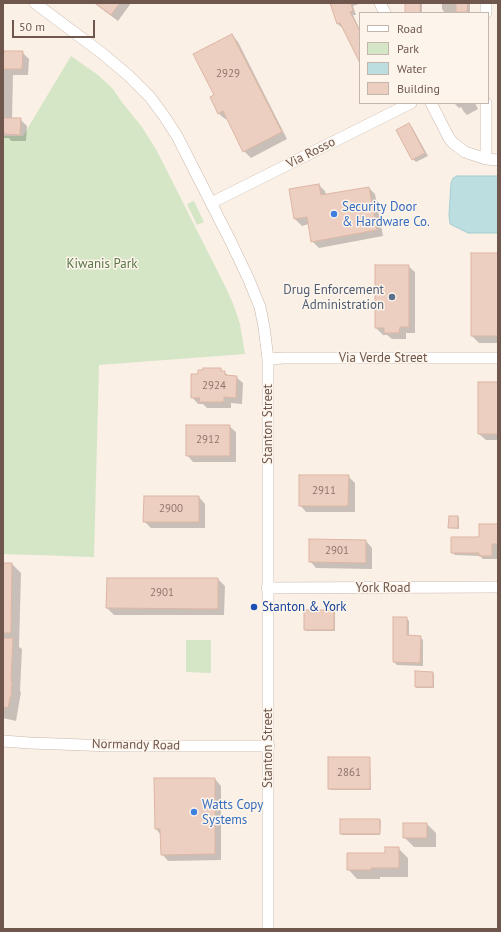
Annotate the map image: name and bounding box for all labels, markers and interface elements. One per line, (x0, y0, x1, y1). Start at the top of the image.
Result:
scale bar (14, 12, 97, 38)
legend (359, 12, 489, 104)
text: 50 m (19, 19, 45, 34)
text: Road (397, 21, 422, 36)
text: Park (397, 41, 419, 56)
text: Water (397, 61, 427, 76)
house number: 2929 (216, 67, 240, 81)
text: Building (397, 81, 440, 96)
street label: Via Rosso (284, 134, 338, 172)
place label: Security Door & Hardware Co. (342, 199, 430, 230)
marker: Security Door & Hardware Co. (329, 209, 339, 219)
park label: Kiwanis Park (67, 256, 137, 272)
place label: Drug Enforcement Administration (283, 282, 384, 313)
marker: Drug Enforcement Administration (387, 292, 397, 302)
street label: Via Verde Street (339, 350, 427, 366)
house number: 2924 (202, 379, 226, 393)
street label: Stanton Street (260, 384, 276, 464)
house number: 2912 (196, 433, 220, 447)
house number: 2911 (312, 484, 336, 498)
house number: 2900 (159, 502, 183, 516)
house number: 2901 (325, 544, 349, 558)
street label: York Road (356, 580, 410, 596)
house number: 2901 (150, 586, 174, 600)
place label: Stanton & York (262, 599, 346, 615)
marker: Stanton & York (249, 602, 259, 612)
street label: Stanton Street (260, 708, 276, 788)
street label: Normandy Road (92, 736, 180, 754)
house number: 2861 (337, 766, 361, 780)
place label: Watts Copy Systems (202, 797, 263, 828)
marker: Watts Copy Systems (189, 807, 199, 817)

